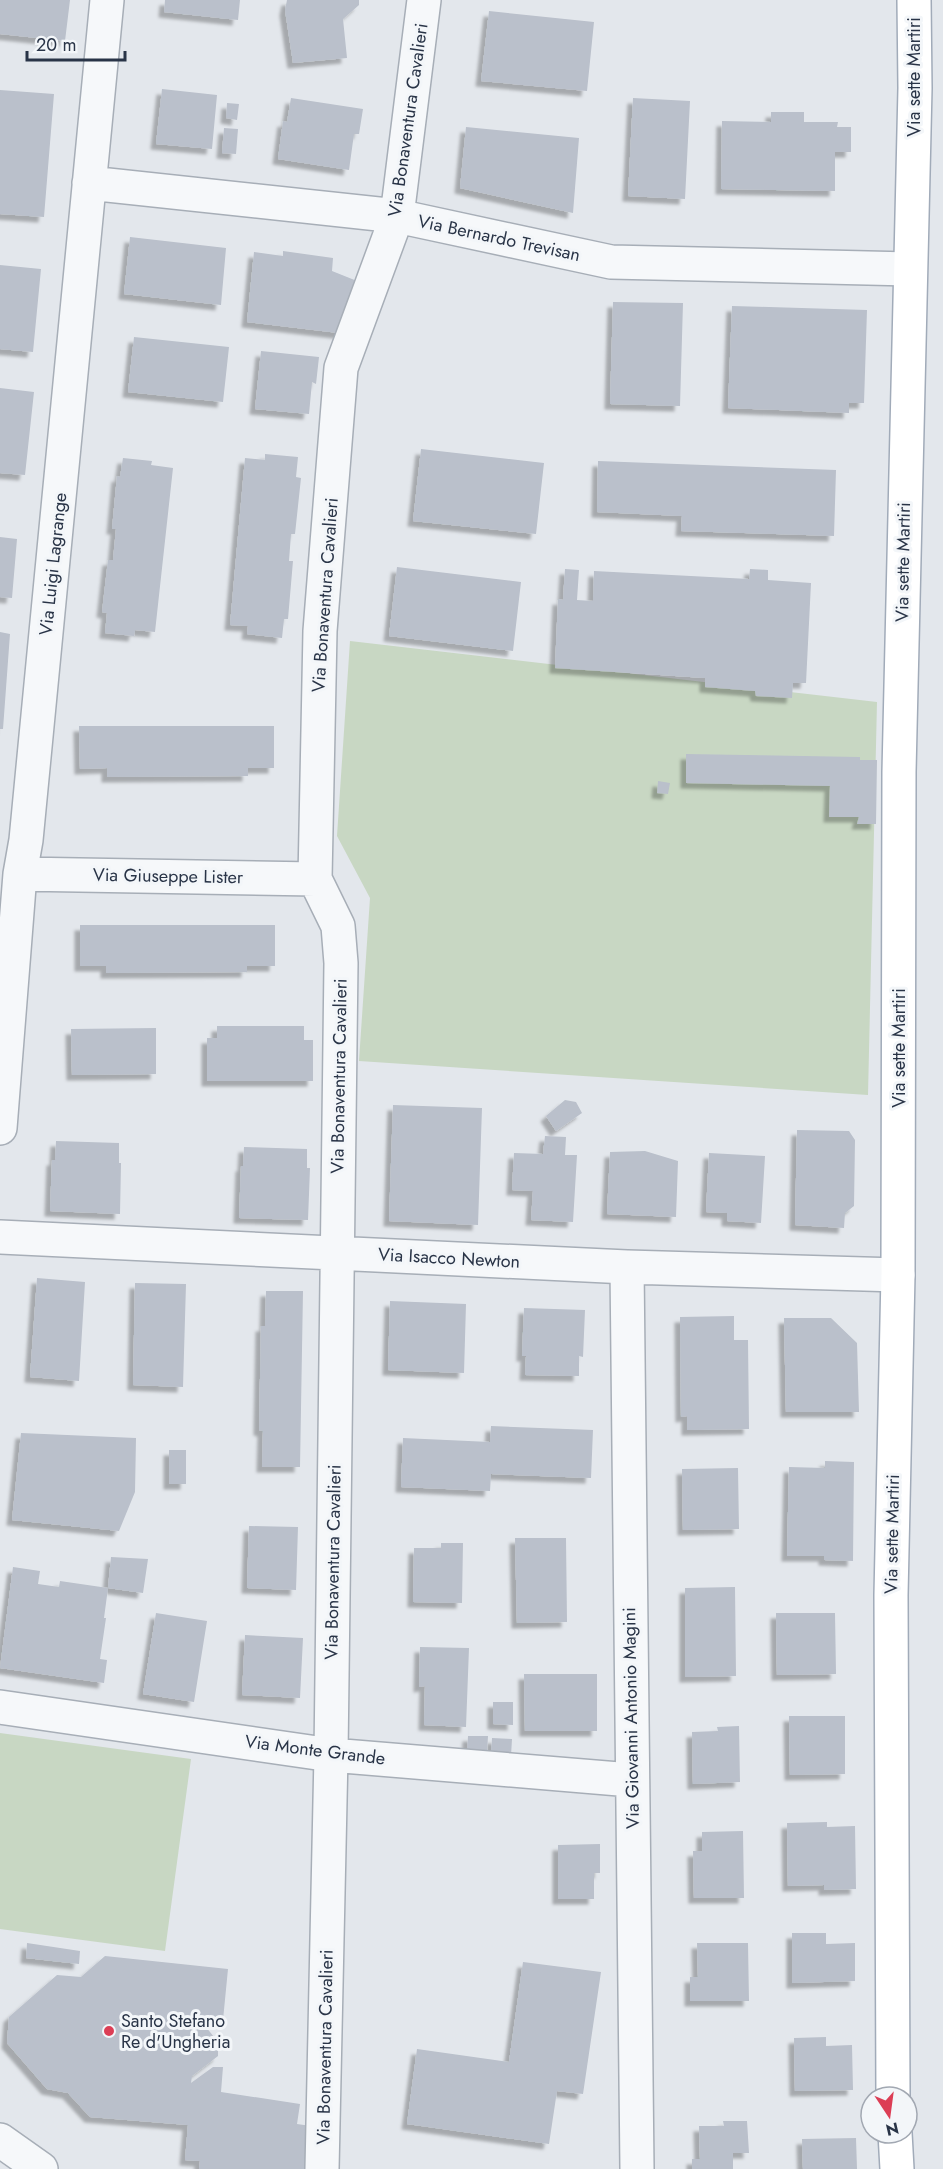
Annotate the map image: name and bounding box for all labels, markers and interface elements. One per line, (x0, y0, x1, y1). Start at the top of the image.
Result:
street label: Via sette Martiri (901, 17, 927, 137)
street label: Via Bonaventura Cavalieri (382, 21, 434, 219)
scale bar (27, 24, 124, 62)
text: 20 m (36, 32, 76, 58)
street label: Via Bernardo Trevisan (415, 208, 583, 268)
street label: Via Luigi Lagrange (33, 491, 73, 637)
street label: Via Bonaventura Cavalieri (305, 497, 345, 693)
street label: Via sette Martiri (889, 502, 917, 622)
street label: Via Giuseppe Lister (93, 862, 244, 890)
street label: Via Bonaventura Cavalieri (324, 978, 354, 1174)
street label: Via sette Martiri (886, 988, 912, 1108)
street label: Via Isacco Newton (377, 1241, 521, 1275)
street label: Via Bonaventura Cavalieri (318, 1464, 348, 1660)
street label: Via sette Martiri (878, 1474, 906, 1594)
street label: Via Giovanni Antonio Magini (616, 1607, 646, 1829)
street label: Via Monte Grande (243, 1728, 387, 1772)
street label: Via Bonaventura Cavalieri (310, 1949, 340, 2145)
place label: Santo Stefano Re d'Ungheria (121, 2008, 230, 2055)
marker: Santo Stefano Re d'Ungheria (102, 2024, 116, 2038)
north arrow (859, 2085, 919, 2145)
text: N (883, 2116, 901, 2142)

